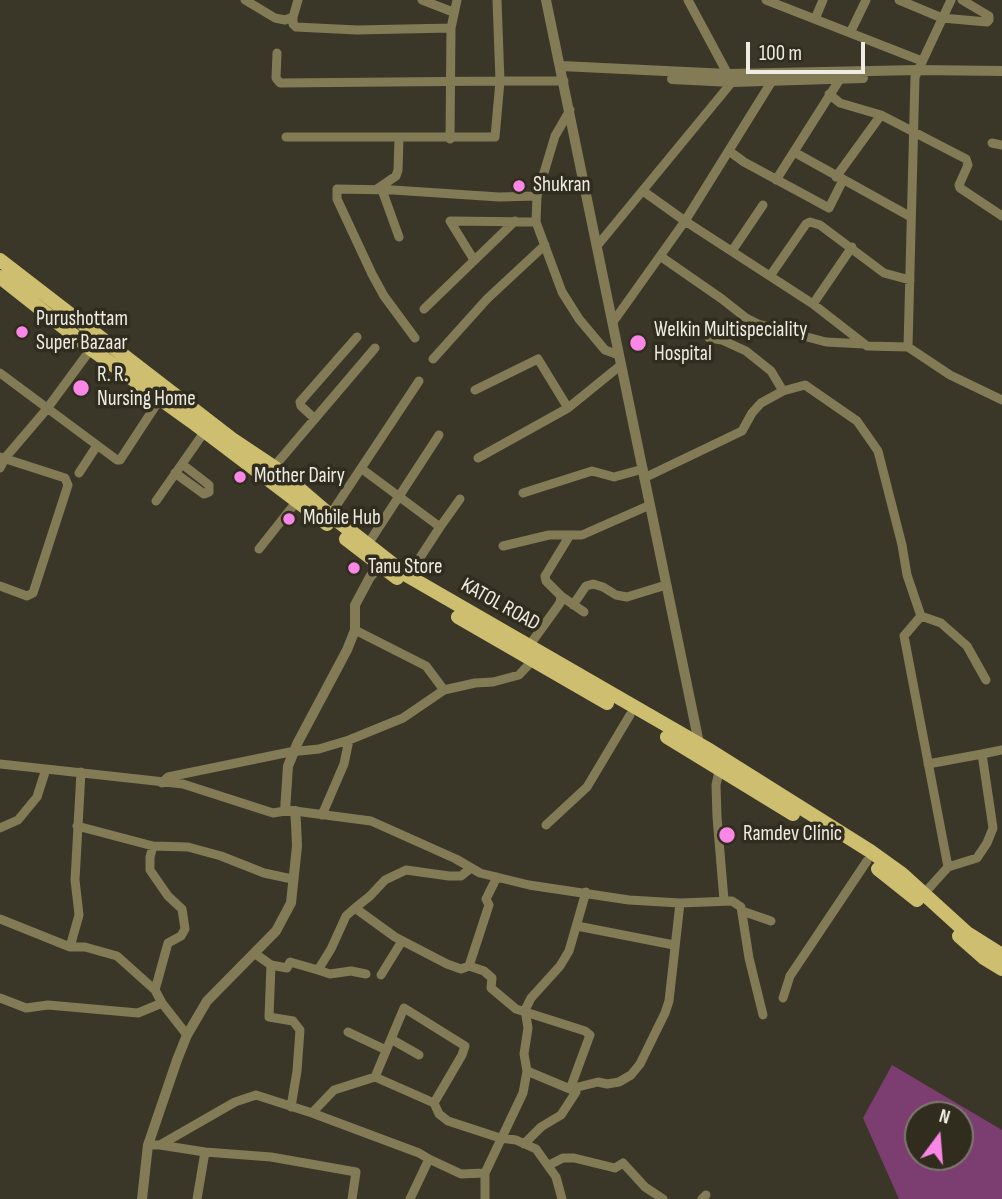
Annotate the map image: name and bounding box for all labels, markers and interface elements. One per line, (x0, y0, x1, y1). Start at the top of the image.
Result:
scale bar (750, 28, 869, 72)
text: 100 m (759, 41, 802, 66)
place label: Shukran (533, 173, 591, 199)
marker: Shukran (511, 178, 527, 194)
place label: Purushottam Super Bazaar (36, 307, 128, 357)
place label: Welkin Multispeciality Hospital (654, 318, 807, 368)
marker: Purushottam Super Bazaar (14, 324, 30, 340)
marker: Welkin Multispeciality Hospital (628, 333, 648, 353)
place label: R. R. Nursing Home (97, 363, 196, 413)
marker: R. R. Nursing Home (71, 378, 91, 398)
place label: Mother Dairy (254, 464, 345, 490)
marker: Mother Dairy (232, 469, 248, 485)
place label: Mobile Hub (303, 506, 381, 532)
marker: Mobile Hub (281, 511, 297, 527)
place label: Tanu Store (368, 555, 442, 581)
marker: Tanu Store (346, 560, 362, 576)
street label: KATOL ROAD (456, 573, 544, 637)
place label: Ramdev Clinic (743, 822, 842, 848)
marker: Ramdev Clinic (717, 825, 737, 845)
north arrow (904, 1101, 974, 1171)
text: N (936, 1105, 952, 1130)

